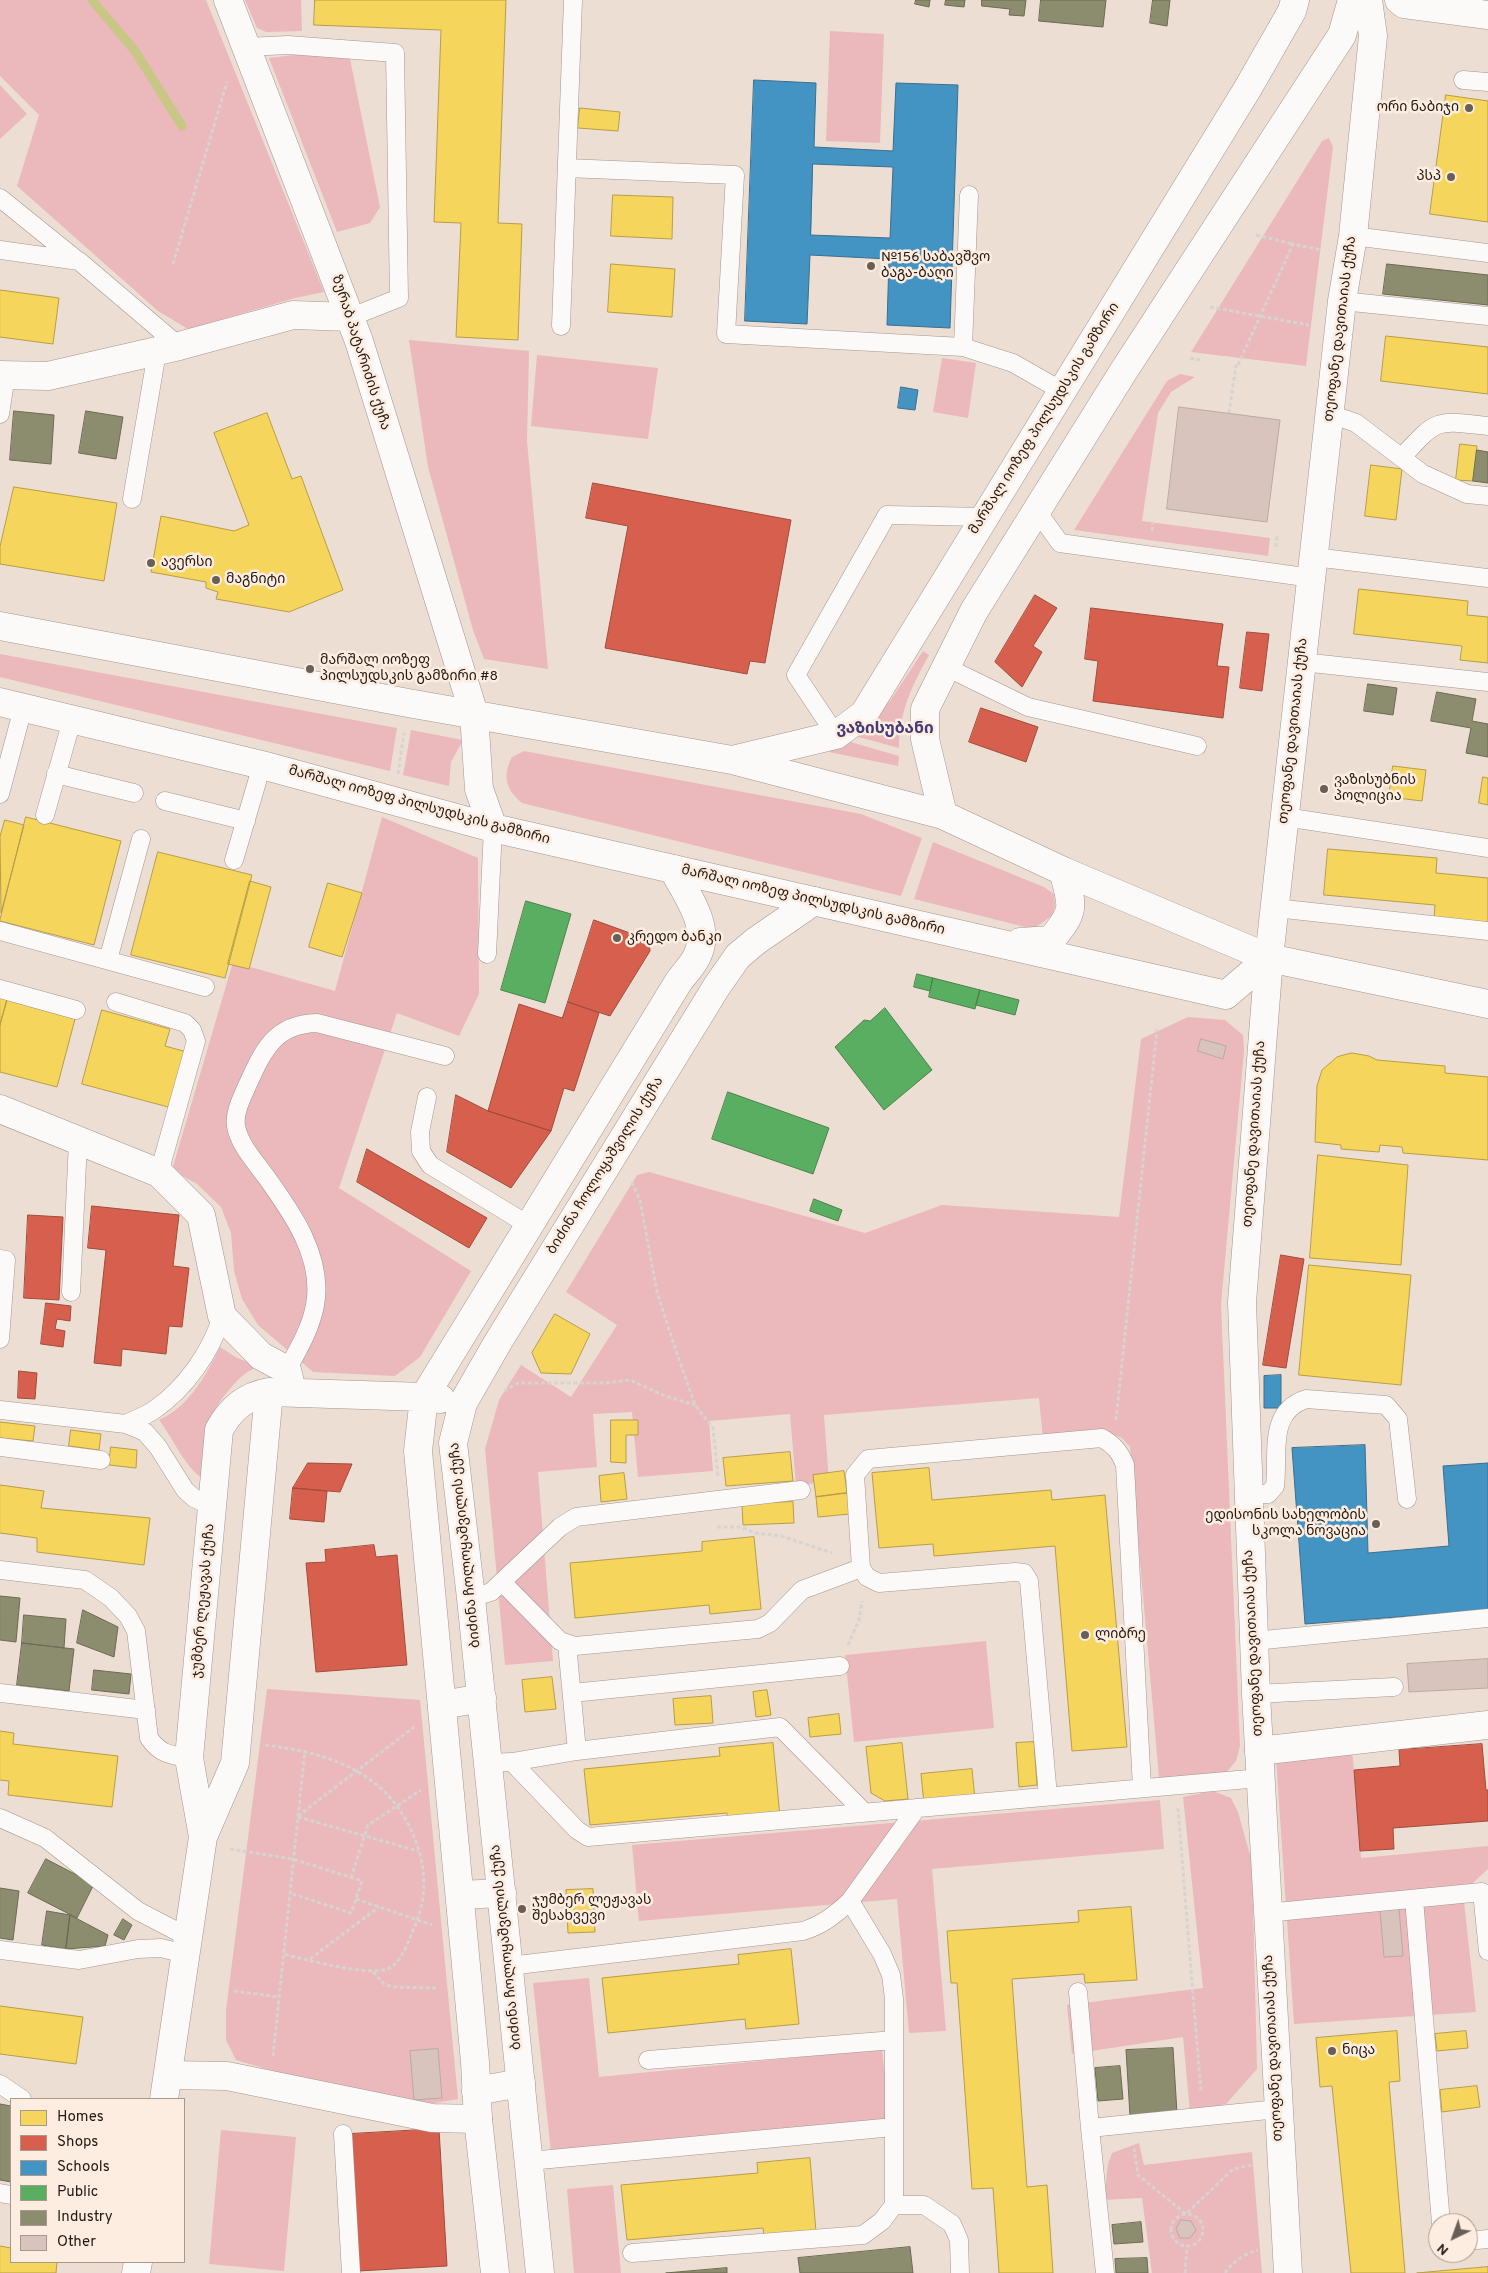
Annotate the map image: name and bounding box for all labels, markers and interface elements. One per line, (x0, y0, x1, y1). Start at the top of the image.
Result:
place label: ორი ნაბიჯი (1377, 100, 1459, 116)
marker: ორი ნაბიჯი (1463, 102, 1475, 114)
place label: პსპ (1416, 169, 1441, 185)
marker: პსპ (1445, 171, 1457, 183)
street label: თეოფანე დავითაიას ქუჩა (1321, 235, 1361, 423)
place label: №156 საბავშვო ბაგა-ბაღი (881, 250, 990, 282)
marker: №156 საბავშვო ბაგა-ბაღი (865, 260, 877, 272)
street label: ზურაბ პატარიძის ქუჩა (327, 273, 393, 433)
street label: მარშალ იოზეფ პილსუდსკის გამზირი (966, 300, 1124, 538)
place label: ავერსი (161, 555, 213, 571)
marker: ავერსი (145, 557, 157, 569)
place label: მაგნიტი (226, 572, 285, 588)
marker: მაგნიტი (210, 574, 222, 586)
street label: თეოფანე დავითაიას ქუჩა (1276, 637, 1312, 825)
place label: მარშალ იოზეფ პილსუდსკის გამზირი #8 (320, 653, 498, 686)
marker: მარშალ იოზეფ პილსუდსკის გამზირი #8 (304, 663, 316, 675)
district label: ვაზისუბანი (836, 720, 934, 740)
street label: მარშალ იოზეფ პილსუდსკის გამზირი (286, 763, 552, 849)
place label: ვაზისუბნის პოლიცია (1334, 773, 1416, 806)
marker: ვაზისუბნის პოლიცია (1318, 783, 1330, 795)
street label: მარშალ იოზეფ პილსუდსკის გამზირი (680, 862, 946, 940)
place label: კრედო ბანკი (627, 930, 722, 946)
marker: კრედო ბანკი (611, 932, 623, 944)
street label: თეოფანე დავითაიას ქუჩა (1240, 1040, 1270, 1228)
street label: ბიძინა ჩოლოყაშვილის ქუჩა (544, 1074, 668, 1258)
street label: ბიძინა ჩოლოყაშვილის ქუჩა (447, 1441, 485, 1649)
place label: ედისონის სახელობის სკოლა ნოვაცია (1205, 1508, 1366, 1540)
marker: ედისონის სახელობის სკოლა ნოვაცია (1370, 1518, 1382, 1530)
street label: ჯუმბერ ლეჟავას ქუჩა (189, 1523, 219, 1679)
street label: თეოფანე დავითაიას ქუჩა (1241, 1549, 1267, 1737)
place label: ლიბრე (1095, 1627, 1146, 1643)
marker: ლიბრე (1079, 1629, 1091, 1641)
street label: ბიძინა ჩოლოყაშვილის ქუჩა (488, 1843, 526, 2051)
place label: ჯუმბერ ლეჟავას შესახვევი (532, 1893, 651, 1925)
marker: ჯუმბერ ლეჟავას შესახვევი (516, 1903, 528, 1915)
street label: თეოფანე დავითაიას ქუჩა (1261, 1954, 1287, 2142)
place label: ნიცა (1342, 2043, 1375, 2059)
marker: ნიცა (1326, 2045, 1338, 2057)
legend (10, 2098, 185, 2263)
text: Homes (57, 2108, 104, 2127)
text: Shops (57, 2133, 98, 2152)
text: Schools (57, 2158, 110, 2177)
text: Public (57, 2183, 98, 2202)
text: Industry (57, 2208, 113, 2227)
north arrow (1428, 2213, 1478, 2263)
text: Other (57, 2233, 96, 2252)
text: N (1434, 2239, 1453, 2258)

